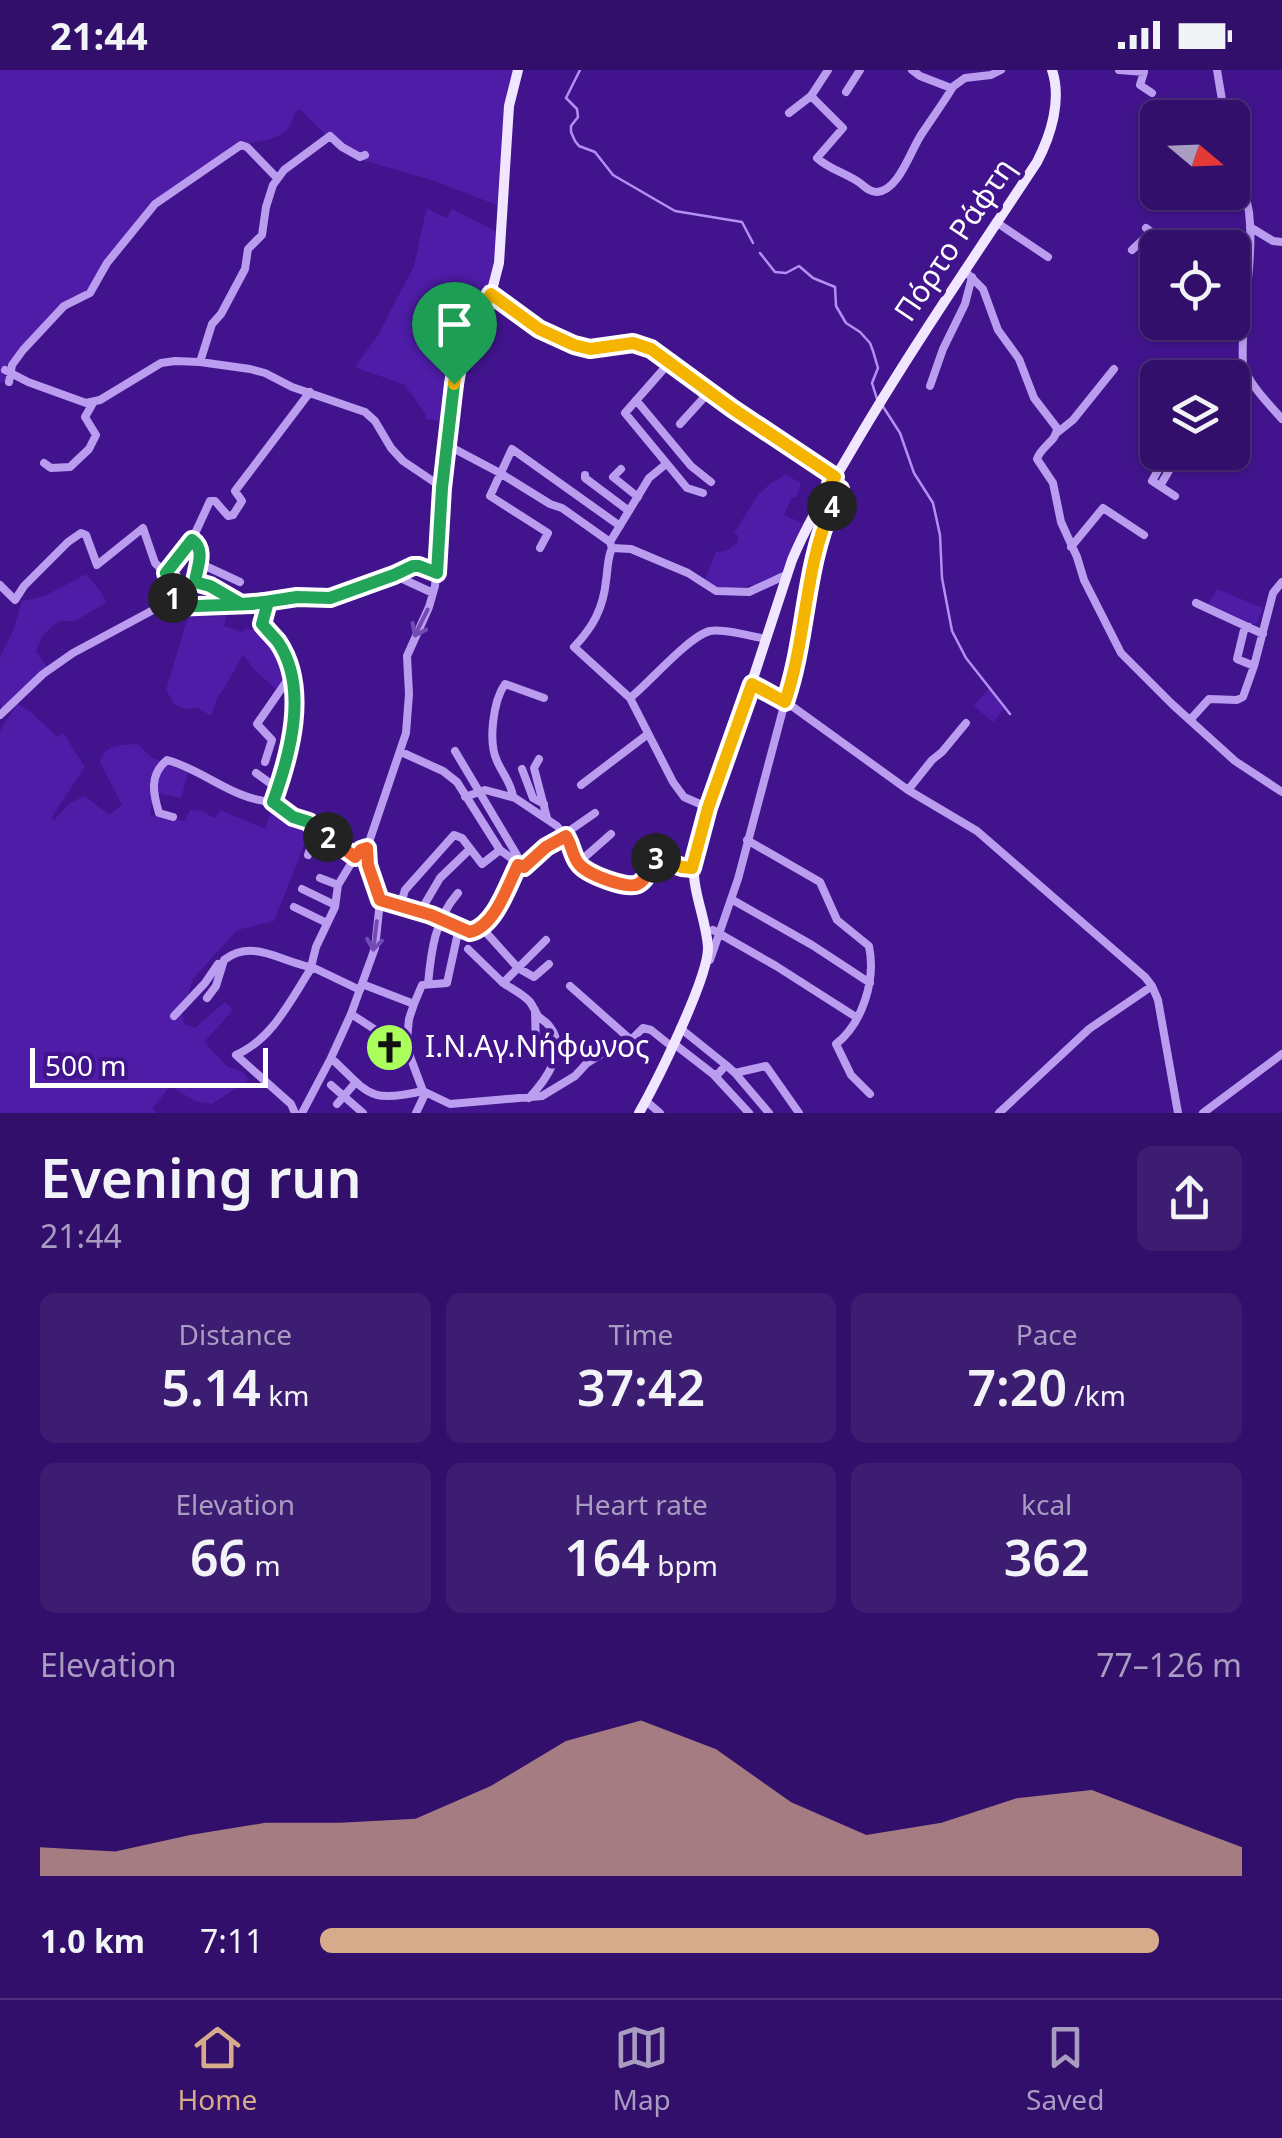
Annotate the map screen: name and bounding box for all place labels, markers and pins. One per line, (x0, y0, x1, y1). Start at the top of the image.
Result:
pin (412, 282, 497, 385)
pin: 4 (807, 481, 857, 531)
pin: 1 (148, 573, 198, 623)
pin: 2 (303, 812, 353, 862)
pin: 3 (631, 833, 681, 883)
church icon: Ι.Ν.Αγ.Νήφωνος (364, 1021, 416, 1073)
place label: Ι.Ν.Αγ.Νήφωνος (425, 1025, 650, 1066)

